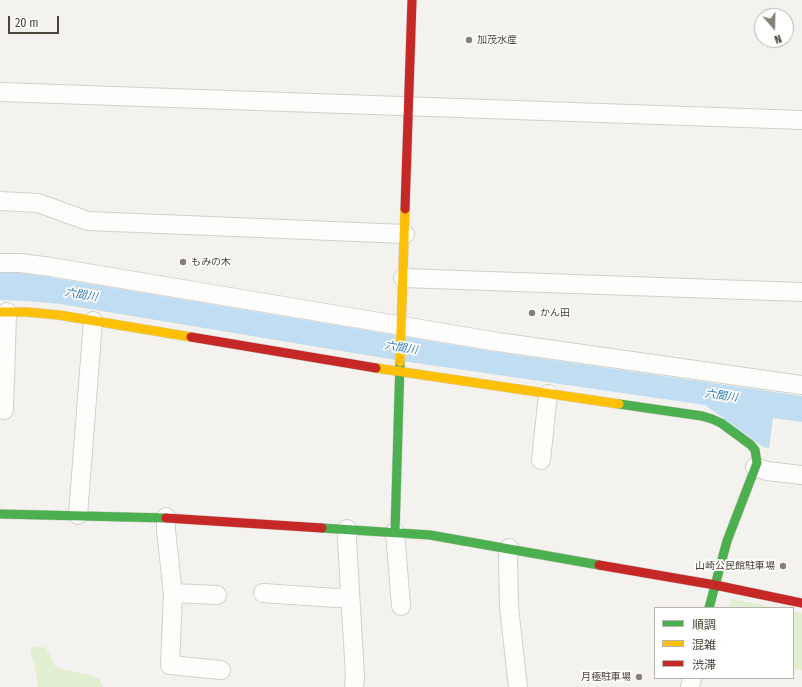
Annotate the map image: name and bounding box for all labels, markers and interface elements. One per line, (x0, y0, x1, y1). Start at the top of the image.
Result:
scale bar (10, 8, 61, 34)
north arrow (754, 8, 794, 48)
text: 20 m (15, 16, 39, 30)
text: N (773, 32, 783, 46)
place label: 加茂水産 (477, 34, 517, 46)
marker: 加茂水産 (464, 35, 474, 45)
place label: もみの木 (191, 256, 231, 268)
marker: もみの木 (178, 257, 188, 267)
water label: 六間川 (64, 286, 98, 304)
place label: かん田 (540, 307, 570, 319)
marker: かん田 (527, 308, 537, 318)
water label: 六間川 (384, 339, 418, 357)
water label: 六間川 (704, 387, 738, 405)
place label: 山崎公民館駐車場 (695, 560, 775, 572)
marker: 山崎公民館駐車場 (778, 561, 788, 571)
legend (654, 607, 794, 679)
text: 順調 (692, 618, 716, 632)
text: 混雑 (692, 638, 716, 652)
text: 渋滞 (692, 658, 716, 672)
place label: 月極駐車場 (581, 671, 631, 683)
marker: 月極駐車場 (634, 672, 644, 682)

